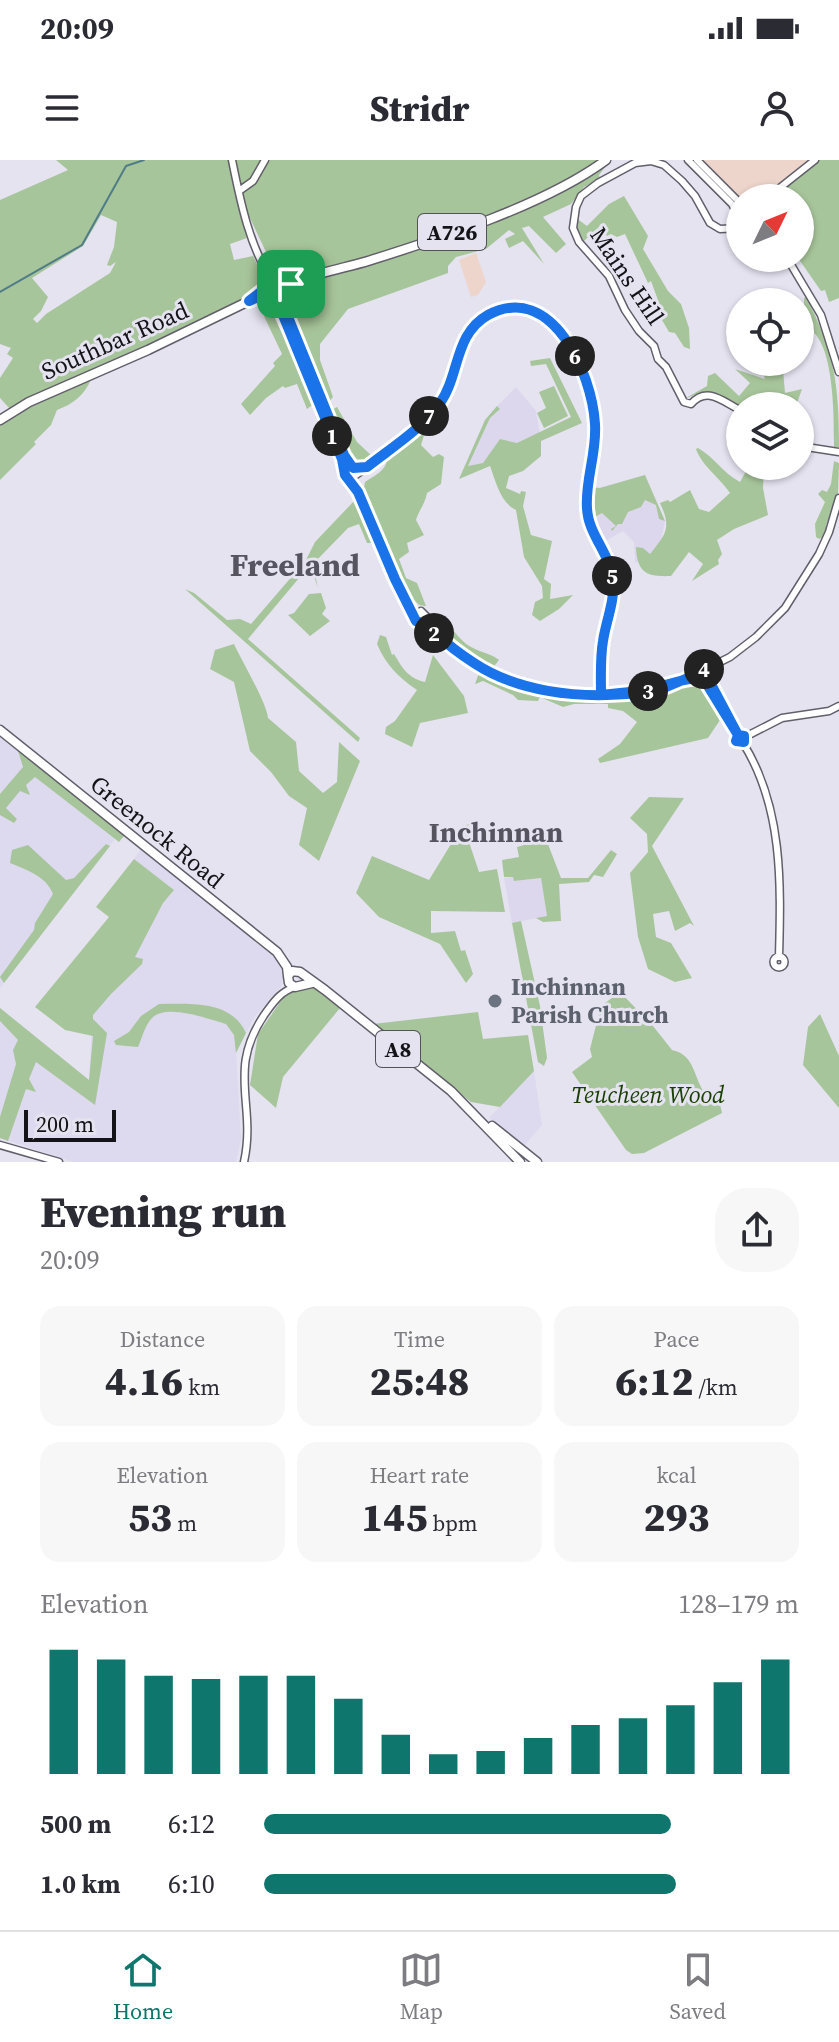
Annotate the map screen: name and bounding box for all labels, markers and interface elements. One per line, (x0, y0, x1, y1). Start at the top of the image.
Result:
text: 20:09 (40, 8, 114, 49)
text: Stridr (370, 84, 469, 133)
icon: menu (40, 86, 84, 130)
icon: person (755, 86, 799, 130)
north arrow (726, 184, 814, 272)
map controls (726, 184, 814, 480)
road number: A726 (418, 214, 486, 250)
street label: Mains Hill (583, 220, 672, 331)
pin (257, 250, 325, 318)
icon: arrive (269, 262, 313, 306)
button: locate (726, 288, 814, 376)
street label: Southbar Road (36, 293, 194, 388)
pin: 6 (555, 336, 595, 376)
text: 6 (569, 341, 581, 371)
button: layers (726, 392, 814, 480)
pin: 7 (409, 396, 449, 436)
text: 7 (423, 401, 435, 431)
pin: 1 (312, 416, 352, 456)
text: 1 (326, 421, 338, 451)
district label: Freeland (230, 543, 360, 587)
pin: 5 (592, 556, 632, 596)
text: 5 (606, 561, 618, 591)
pin: 2 (414, 613, 454, 653)
text: 2 (428, 618, 440, 648)
pin: 4 (684, 649, 724, 689)
text: 4 (698, 654, 710, 684)
pin: 3 (628, 671, 668, 711)
text: 3 (642, 676, 654, 706)
street label: Greenock Road (84, 767, 231, 896)
district label: Inchinnan (429, 813, 563, 851)
place label: Inchinnan Parish Church (511, 970, 669, 1031)
marker: Inchinnan Parish Church (486, 992, 504, 1010)
road number: A8 (376, 1031, 420, 1067)
park label: Teucheen Wood (571, 1078, 725, 1111)
scale bar (24, 1106, 116, 1142)
text: 200 m (36, 1109, 94, 1139)
text: Evening run (40, 1181, 286, 1242)
button: share (715, 1188, 799, 1272)
text: 20:09 (40, 1242, 100, 1278)
text: Distance (120, 1324, 205, 1354)
text: Time (394, 1324, 445, 1354)
text: Pace (653, 1324, 700, 1354)
text: 4.16 (105, 1354, 183, 1408)
text: 25:48 (369, 1354, 470, 1408)
text: 6:12 (615, 1354, 693, 1408)
text: km (183, 1372, 220, 1402)
text: /km (693, 1372, 738, 1402)
text: Elevation (117, 1460, 208, 1490)
text: Heart rate (370, 1460, 469, 1490)
text: kcal (656, 1460, 697, 1490)
text: 53 (128, 1490, 172, 1544)
text: 145 (361, 1490, 427, 1544)
text: 293 (643, 1490, 710, 1544)
text: m (172, 1508, 197, 1538)
text: bpm (427, 1508, 478, 1538)
text: Elevation (40, 1586, 149, 1622)
text: 128–179 m (678, 1586, 799, 1622)
text: 500 m (40, 1806, 111, 1842)
text: 6:12 (168, 1806, 215, 1842)
text: 1.0 km (40, 1866, 121, 1902)
text: 6:10 (168, 1866, 215, 1902)
tab: Home (113, 1948, 173, 2026)
tab: Map (399, 1948, 443, 2026)
tab: Saved (670, 1948, 726, 2026)

